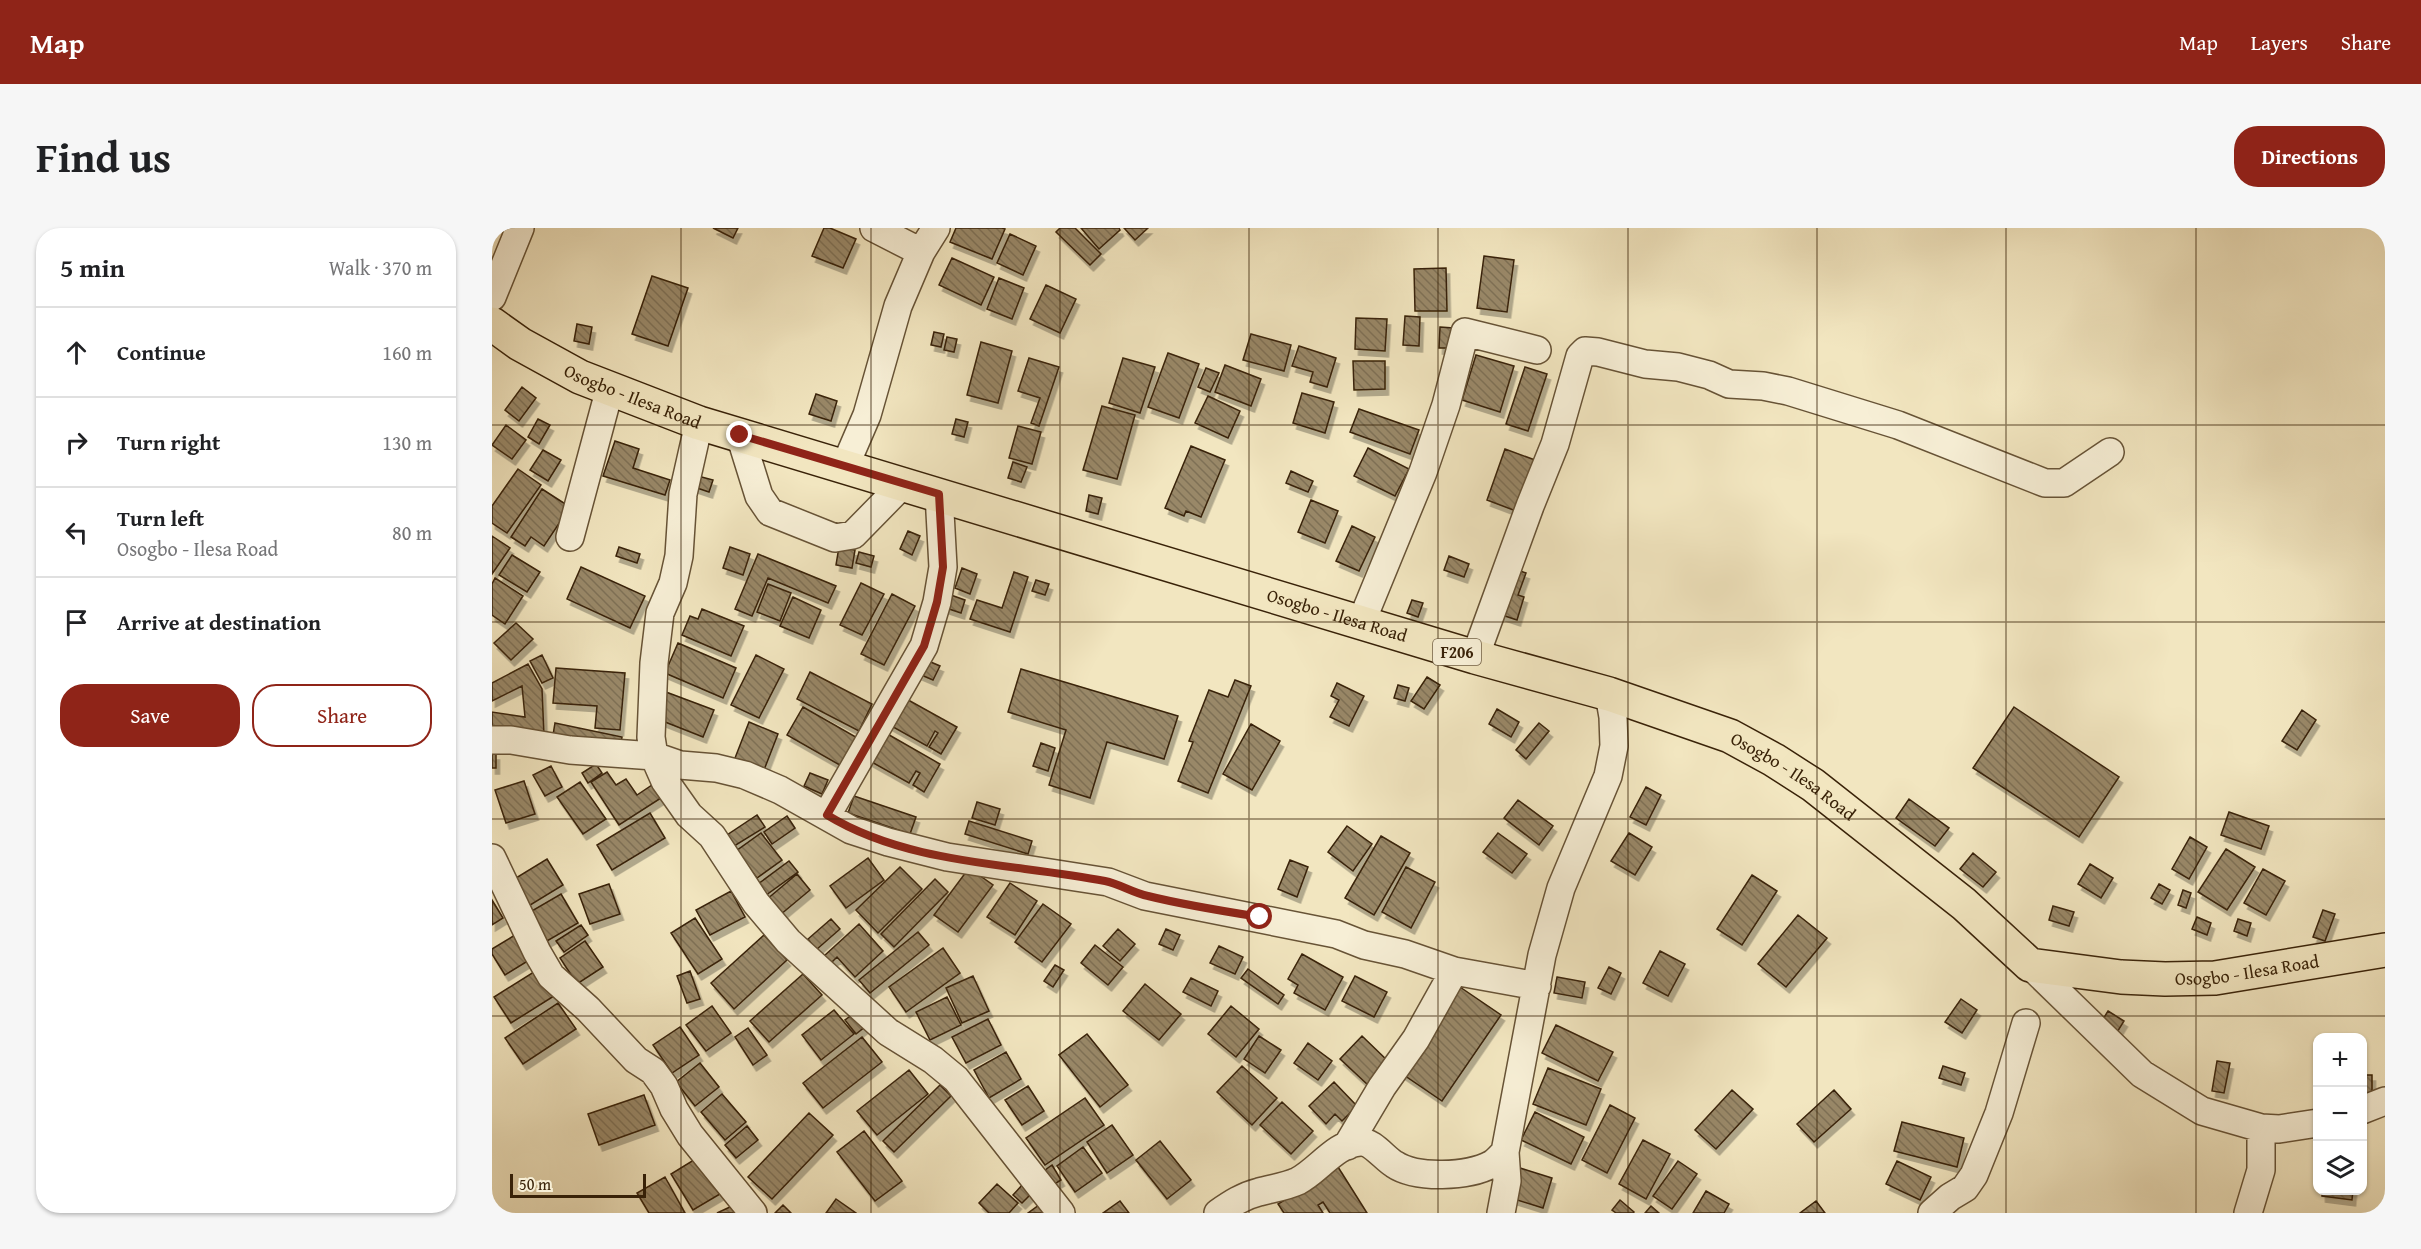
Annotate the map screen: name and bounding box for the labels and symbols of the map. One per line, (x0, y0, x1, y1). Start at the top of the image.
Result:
street label: Osogbo - Ilesa Road (559, 357, 706, 436)
route end (726, 421, 752, 447)
street label: Osogbo - Ilesa Road (1264, 581, 1411, 649)
road number: F206 (1433, 639, 1481, 665)
street label: Osogbo - Ilesa Road (1726, 725, 1862, 827)
route start (1246, 903, 1272, 929)
street label: Osogbo - Ilesa Road (2175, 947, 2321, 992)
scale bar (510, 1171, 646, 1198)

